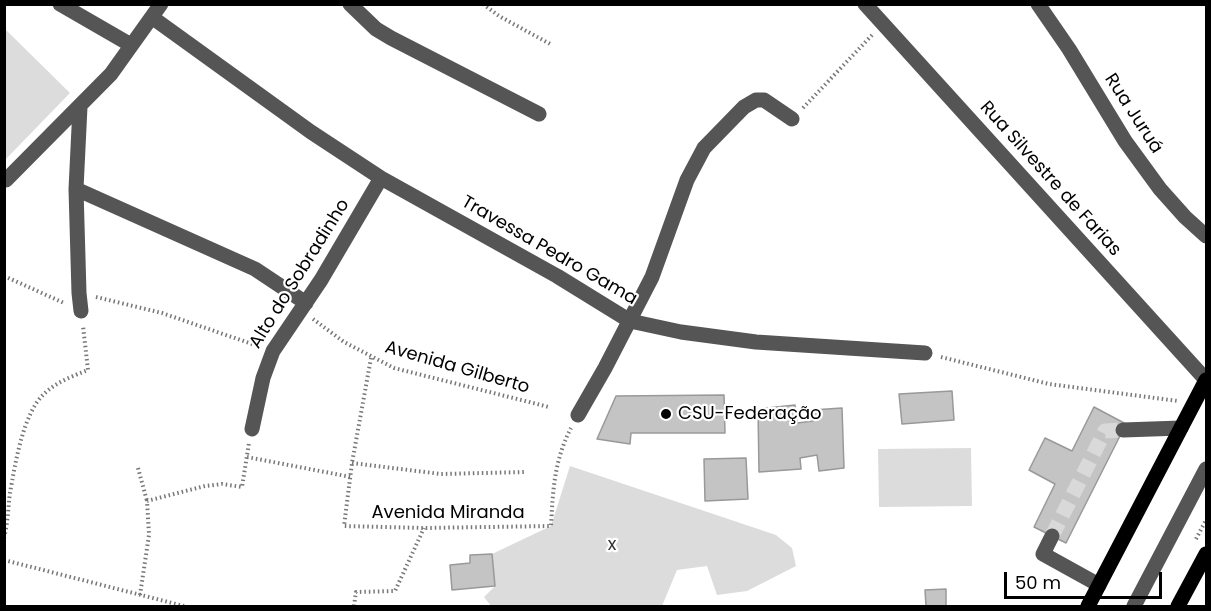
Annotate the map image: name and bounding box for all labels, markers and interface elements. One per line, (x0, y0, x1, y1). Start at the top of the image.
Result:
street label: Rua Juruá (1099, 70, 1167, 158)
street label: Rua Silvestre de Farias (975, 97, 1125, 261)
street label: Travessa Pedro Gama (457, 192, 641, 310)
street label: Alto do Sobradinho (245, 195, 355, 353)
street label: Avenida Gilberto (382, 337, 532, 399)
place label: CSU-Federação (678, 403, 822, 425)
marker: CSU-Federação (659, 407, 673, 421)
street label: Avenida Miranda (371, 502, 525, 524)
park label: x (608, 534, 616, 556)
scale bar (1007, 560, 1164, 598)
text: 50 m (1015, 570, 1061, 595)

